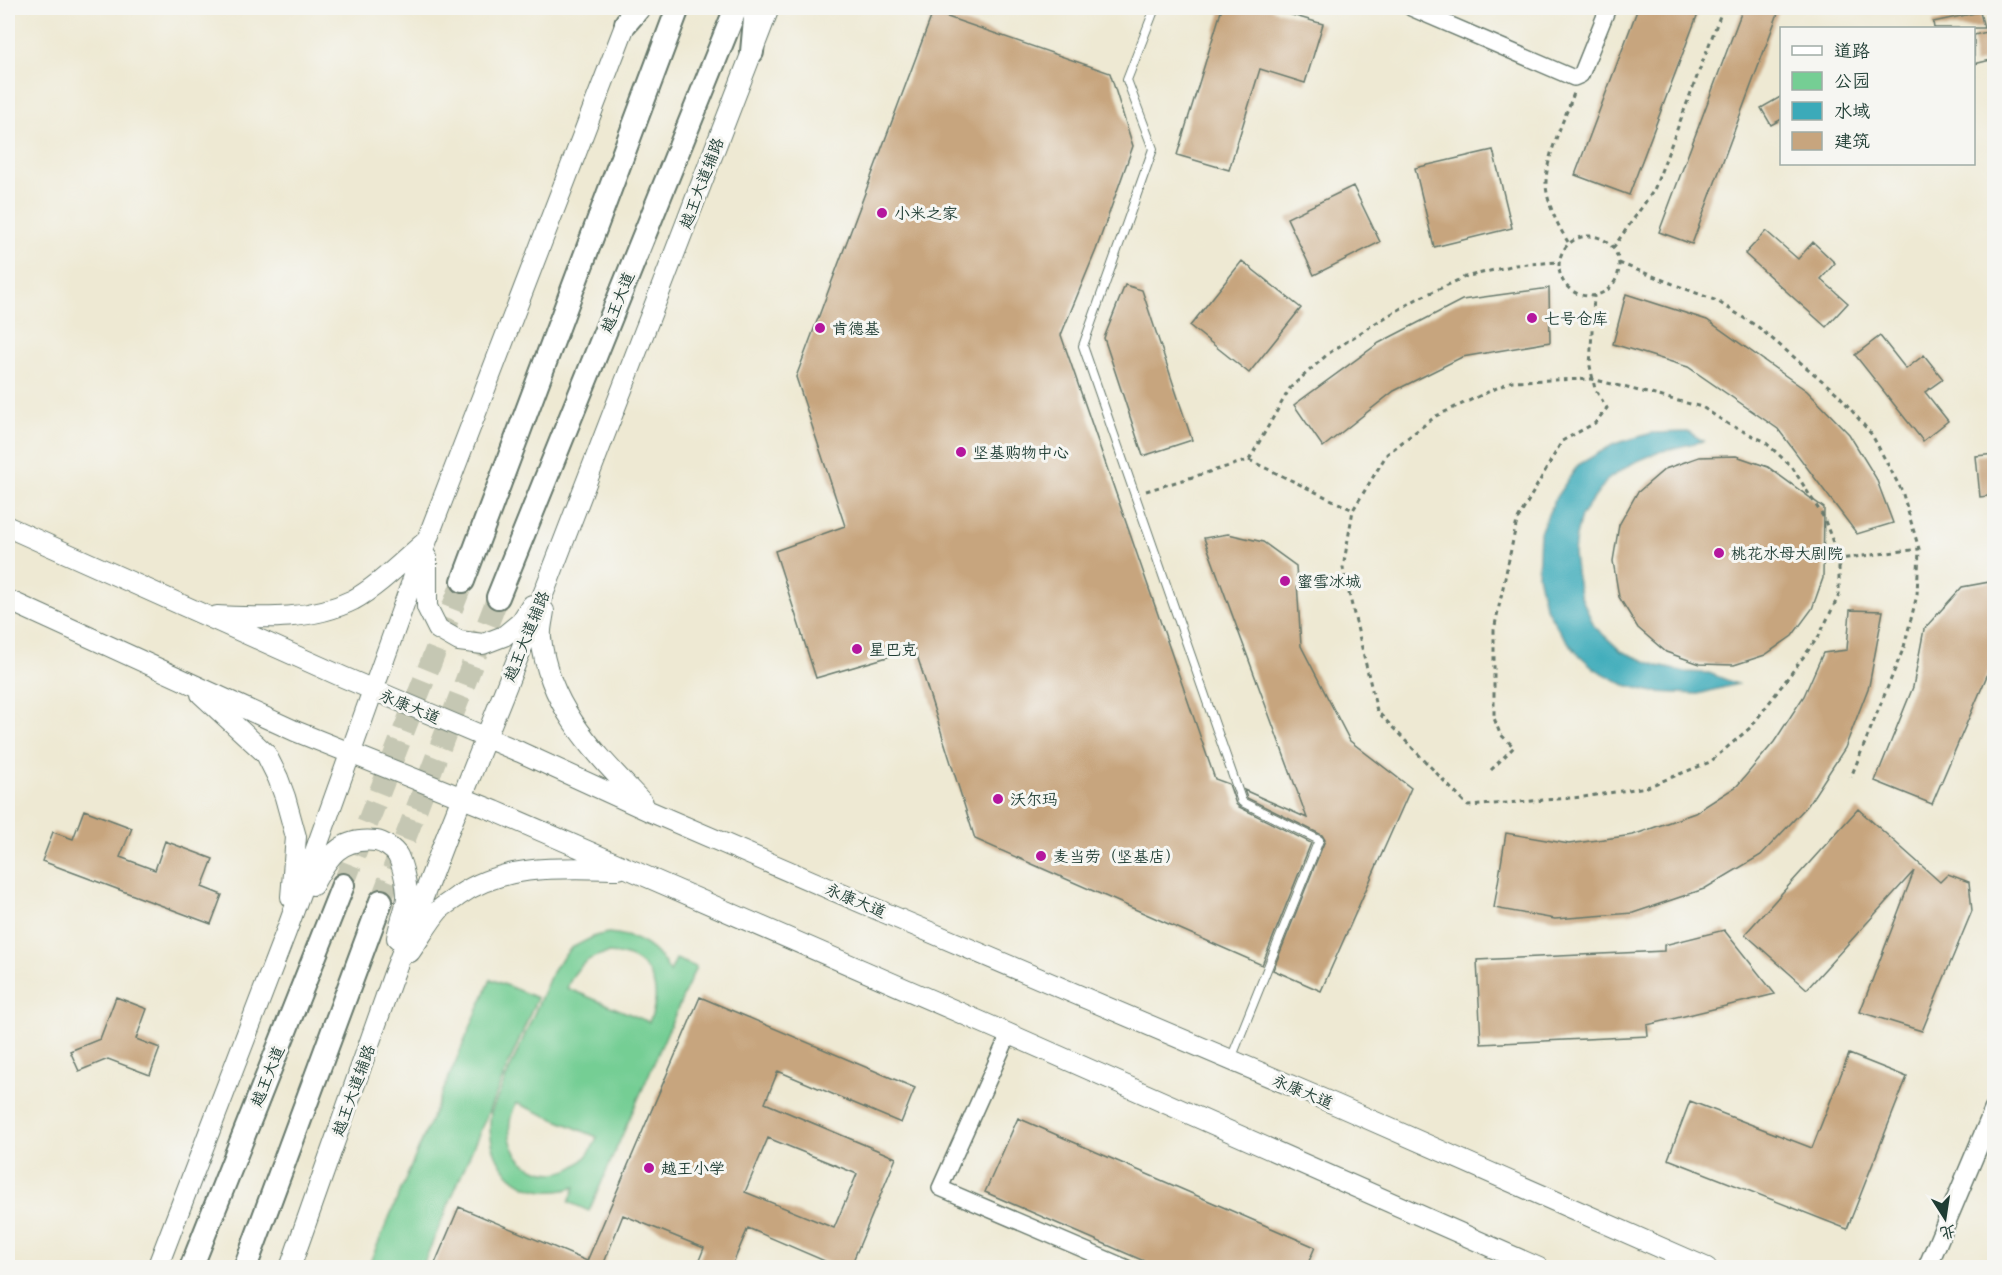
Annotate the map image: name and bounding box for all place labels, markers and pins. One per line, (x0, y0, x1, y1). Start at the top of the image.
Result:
place label: 小米之家 (894, 202, 958, 224)
marker: 小米之家 (875, 206, 889, 220)
place label: 七号仓库 (1544, 307, 1608, 329)
marker: 七号仓库 (1525, 311, 1539, 325)
place label: 肯德基 (832, 317, 880, 339)
marker: 肯德基 (813, 321, 827, 335)
place label: 坚基购物中心 (973, 441, 1069, 463)
marker: 坚基购物中心 (954, 445, 968, 459)
place label: 桃花水母大剧院 (1731, 542, 1843, 564)
marker: 桃花水母大剧院 (1712, 546, 1726, 560)
place label: 蜜雪冰城 (1297, 570, 1361, 592)
marker: 蜜雪冰城 (1278, 574, 1292, 588)
place label: 星巴克 (869, 638, 917, 660)
marker: 星巴克 (850, 642, 864, 656)
place label: 沃尔玛 (1010, 788, 1058, 810)
marker: 沃尔玛 (991, 792, 1005, 806)
place label: 麦当劳（坚基店） (1053, 845, 1181, 867)
marker: 麦当劳（坚基店） (1034, 849, 1048, 863)
place label: 越王小学 (661, 1157, 725, 1179)
marker: 越王小学 (642, 1161, 656, 1175)

